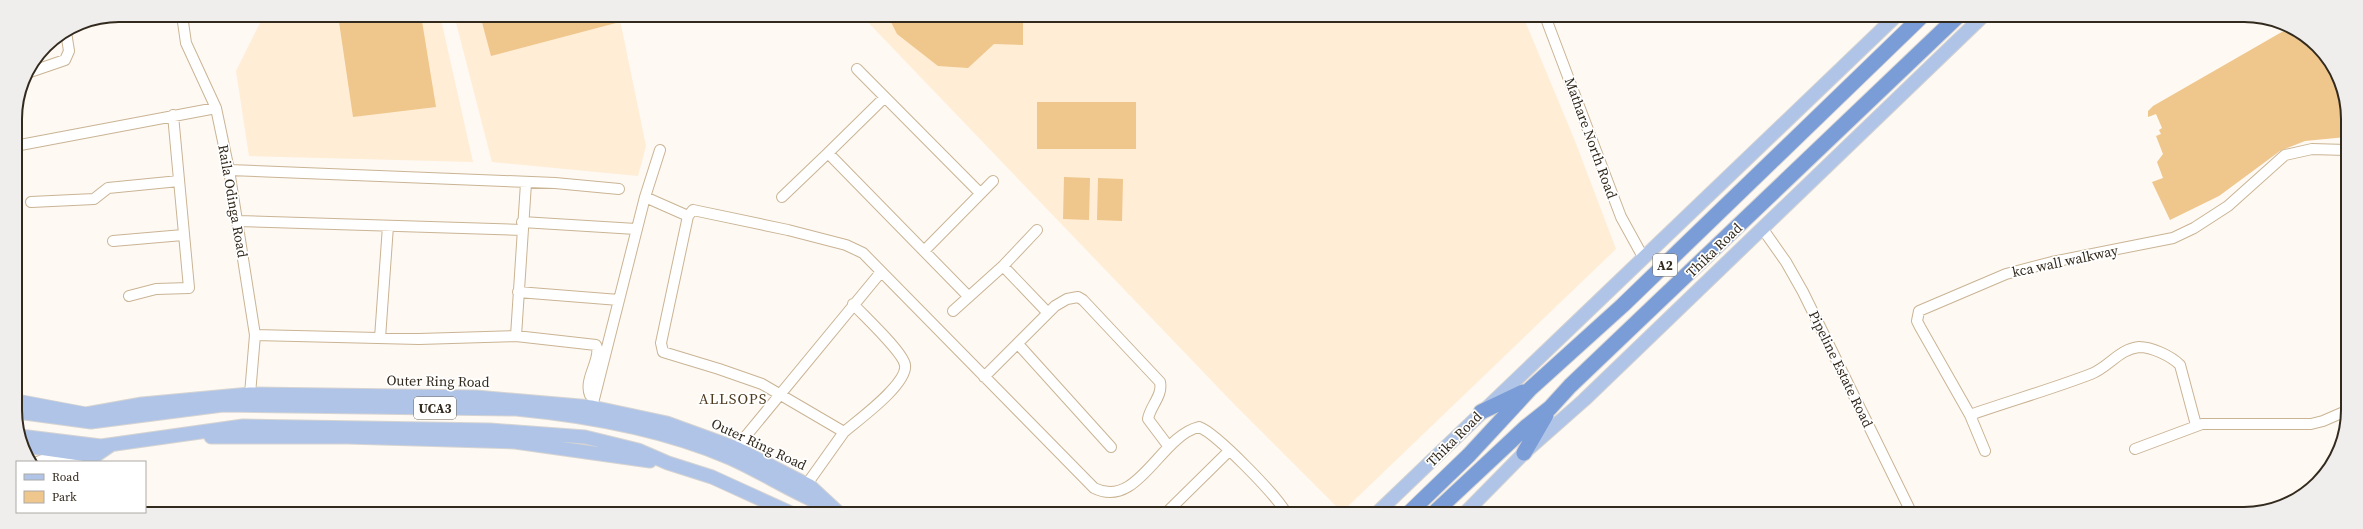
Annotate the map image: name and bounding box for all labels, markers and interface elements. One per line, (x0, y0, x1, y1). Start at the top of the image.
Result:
street label: Mathare North Road (1560, 75, 1622, 201)
street label: Raila Odinga Road (213, 143, 253, 259)
street label: Thika Road (1682, 218, 1746, 282)
street label: kca wall walkway (2010, 240, 2121, 282)
road number: A2 (1653, 254, 1677, 276)
street label: Pipeline Estate Road (1804, 307, 1878, 431)
street label: Outer Ring Road (386, 370, 490, 392)
district label: ALLSOPS (699, 388, 767, 409)
road number: UCA3 (414, 397, 456, 419)
street label: Thika Road (1422, 407, 1486, 471)
street label: Outer Ring Road (708, 413, 810, 475)
legend (16, 461, 146, 513)
text: Road (52, 469, 79, 485)
text: Park (52, 489, 77, 505)

